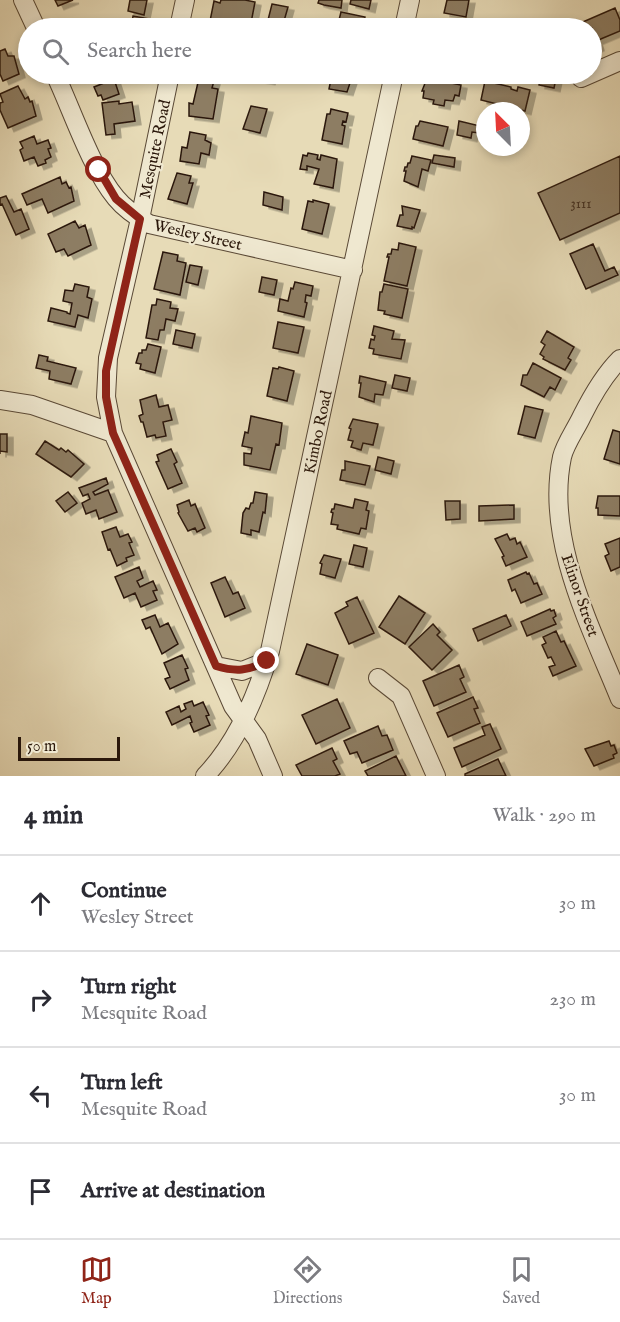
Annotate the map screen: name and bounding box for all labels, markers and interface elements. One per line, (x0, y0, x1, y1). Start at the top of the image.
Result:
search box (18, 18, 602, 84)
icon: search (39, 35, 72, 68)
text: Search here (87, 37, 192, 65)
street label: Mesquite Road (136, 98, 176, 201)
north arrow (476, 102, 530, 156)
route start (85, 156, 111, 182)
house number: 3111 (571, 195, 591, 213)
street label: Wesley Street (151, 216, 244, 256)
street label: Kimbo Road (300, 388, 338, 476)
street label: Elinor Street (556, 552, 603, 640)
route end (253, 647, 279, 673)
scale bar (18, 734, 120, 762)
text: 50 m (27, 737, 56, 757)
text: 4 min (24, 799, 83, 832)
text: Walk · 290 m (492, 803, 596, 828)
text: Continue (81, 877, 167, 905)
icon: ahead (24, 887, 57, 920)
text: 30 m (559, 891, 596, 916)
text: Wesley Street (81, 905, 194, 930)
text: Turn right (81, 973, 176, 1001)
icon: right (24, 983, 57, 1016)
text: 230 m (550, 987, 596, 1012)
text: Mesquite Road (81, 1001, 207, 1026)
text: Turn left (81, 1069, 163, 1097)
icon: left (24, 1079, 57, 1112)
text: 30 m (559, 1083, 596, 1108)
text: Mesquite Road (81, 1097, 207, 1122)
icon: arrive (24, 1175, 57, 1208)
text: Arrive at destination (81, 1177, 265, 1205)
tab: Map (80, 1253, 113, 1309)
tab: Directions (273, 1253, 342, 1309)
tab: Saved (502, 1253, 540, 1309)

